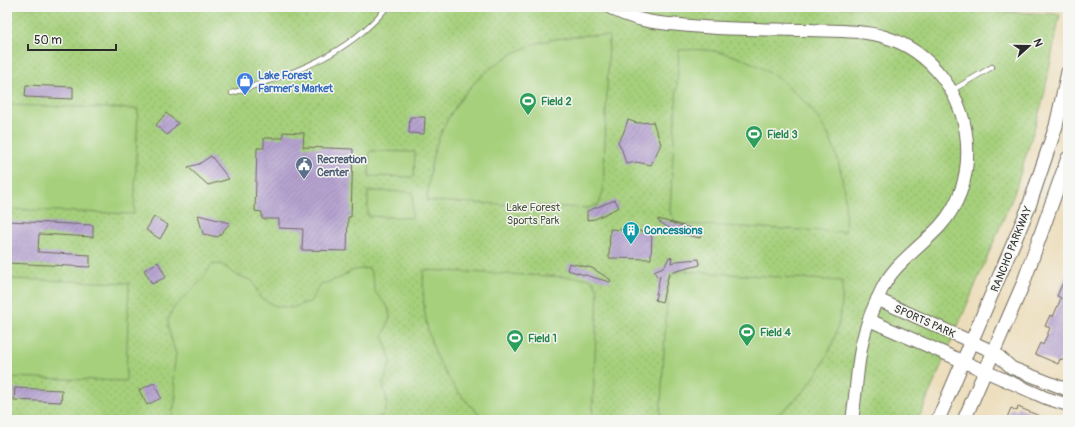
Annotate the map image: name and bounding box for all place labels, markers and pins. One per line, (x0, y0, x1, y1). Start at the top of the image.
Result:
place label: Lake Forest Farmer's Market (258, 69, 334, 95)
shop icon: Lake Forest Farmer's Market (235, 71, 255, 96)
sports icon: Field 2 (518, 91, 538, 116)
place label: Field 2 (541, 95, 572, 108)
sports icon: Field 3 (744, 124, 764, 149)
place label: Field 3 (767, 128, 798, 141)
place label: Recreation Center (317, 153, 367, 179)
public building icon: Recreation Center (294, 155, 314, 180)
building icon: Concessions (621, 220, 641, 245)
place label: Concessions (644, 224, 702, 237)
sports icon: Field 4 (737, 322, 757, 347)
place label: Field 4 (760, 326, 791, 339)
sports icon: Field 1 (505, 328, 525, 353)
place label: Field 1 (528, 332, 557, 345)

